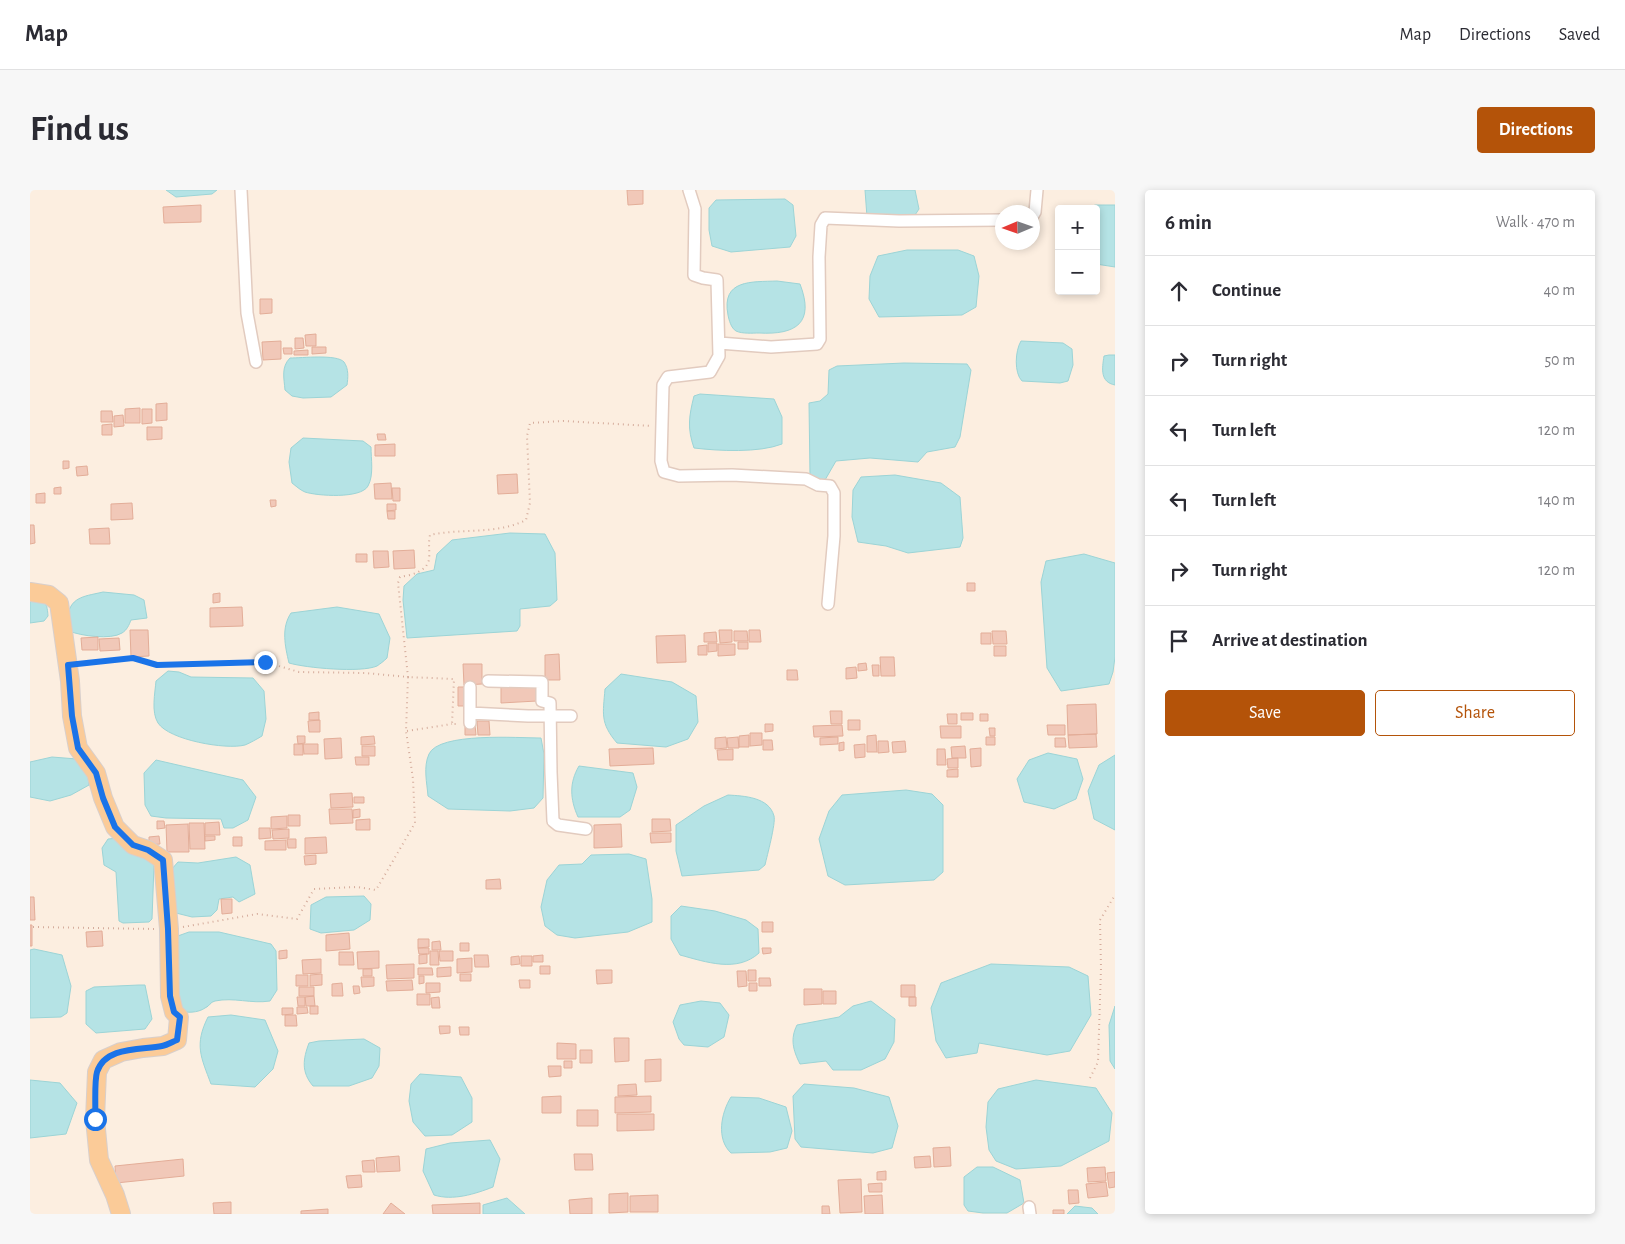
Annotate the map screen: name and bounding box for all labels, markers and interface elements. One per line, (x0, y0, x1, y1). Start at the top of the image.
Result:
text: Map (25, 22, 68, 46)
text: Map (1400, 26, 1431, 44)
text: Directions (1459, 26, 1531, 44)
text: Saved (1559, 26, 1600, 44)
button: Directions (1477, 107, 1595, 153)
text: Find us (30, 112, 129, 147)
north arrow (995, 205, 1040, 250)
map controls (1055, 205, 1100, 295)
button: + (1055, 205, 1100, 250)
text: 6 min (1165, 212, 1212, 233)
text: Walk · 470 m (1496, 214, 1575, 230)
button: − (1055, 250, 1100, 295)
icon: ahead (1165, 277, 1193, 305)
text: Continue (1212, 281, 1281, 300)
text: 40 m (1543, 282, 1575, 298)
icon: right (1165, 347, 1193, 375)
text: Turn right (1212, 351, 1287, 370)
text: 50 m (1544, 352, 1575, 368)
icon: left (1165, 417, 1193, 445)
text: Turn left (1212, 421, 1276, 440)
text: 120 m (1538, 422, 1575, 438)
icon: left (1165, 487, 1193, 515)
text: Turn left (1212, 491, 1276, 510)
text: 140 m (1538, 492, 1575, 508)
icon: right (1165, 557, 1193, 585)
text: Turn right (1212, 561, 1287, 580)
text: 120 m (1538, 562, 1575, 578)
icon: arrive (1165, 627, 1193, 655)
text: Arrive at destination (1212, 631, 1368, 650)
route end (254, 651, 277, 674)
button: Save (1165, 690, 1365, 736)
button: Share (1375, 690, 1575, 736)
route start (84, 1108, 107, 1131)

